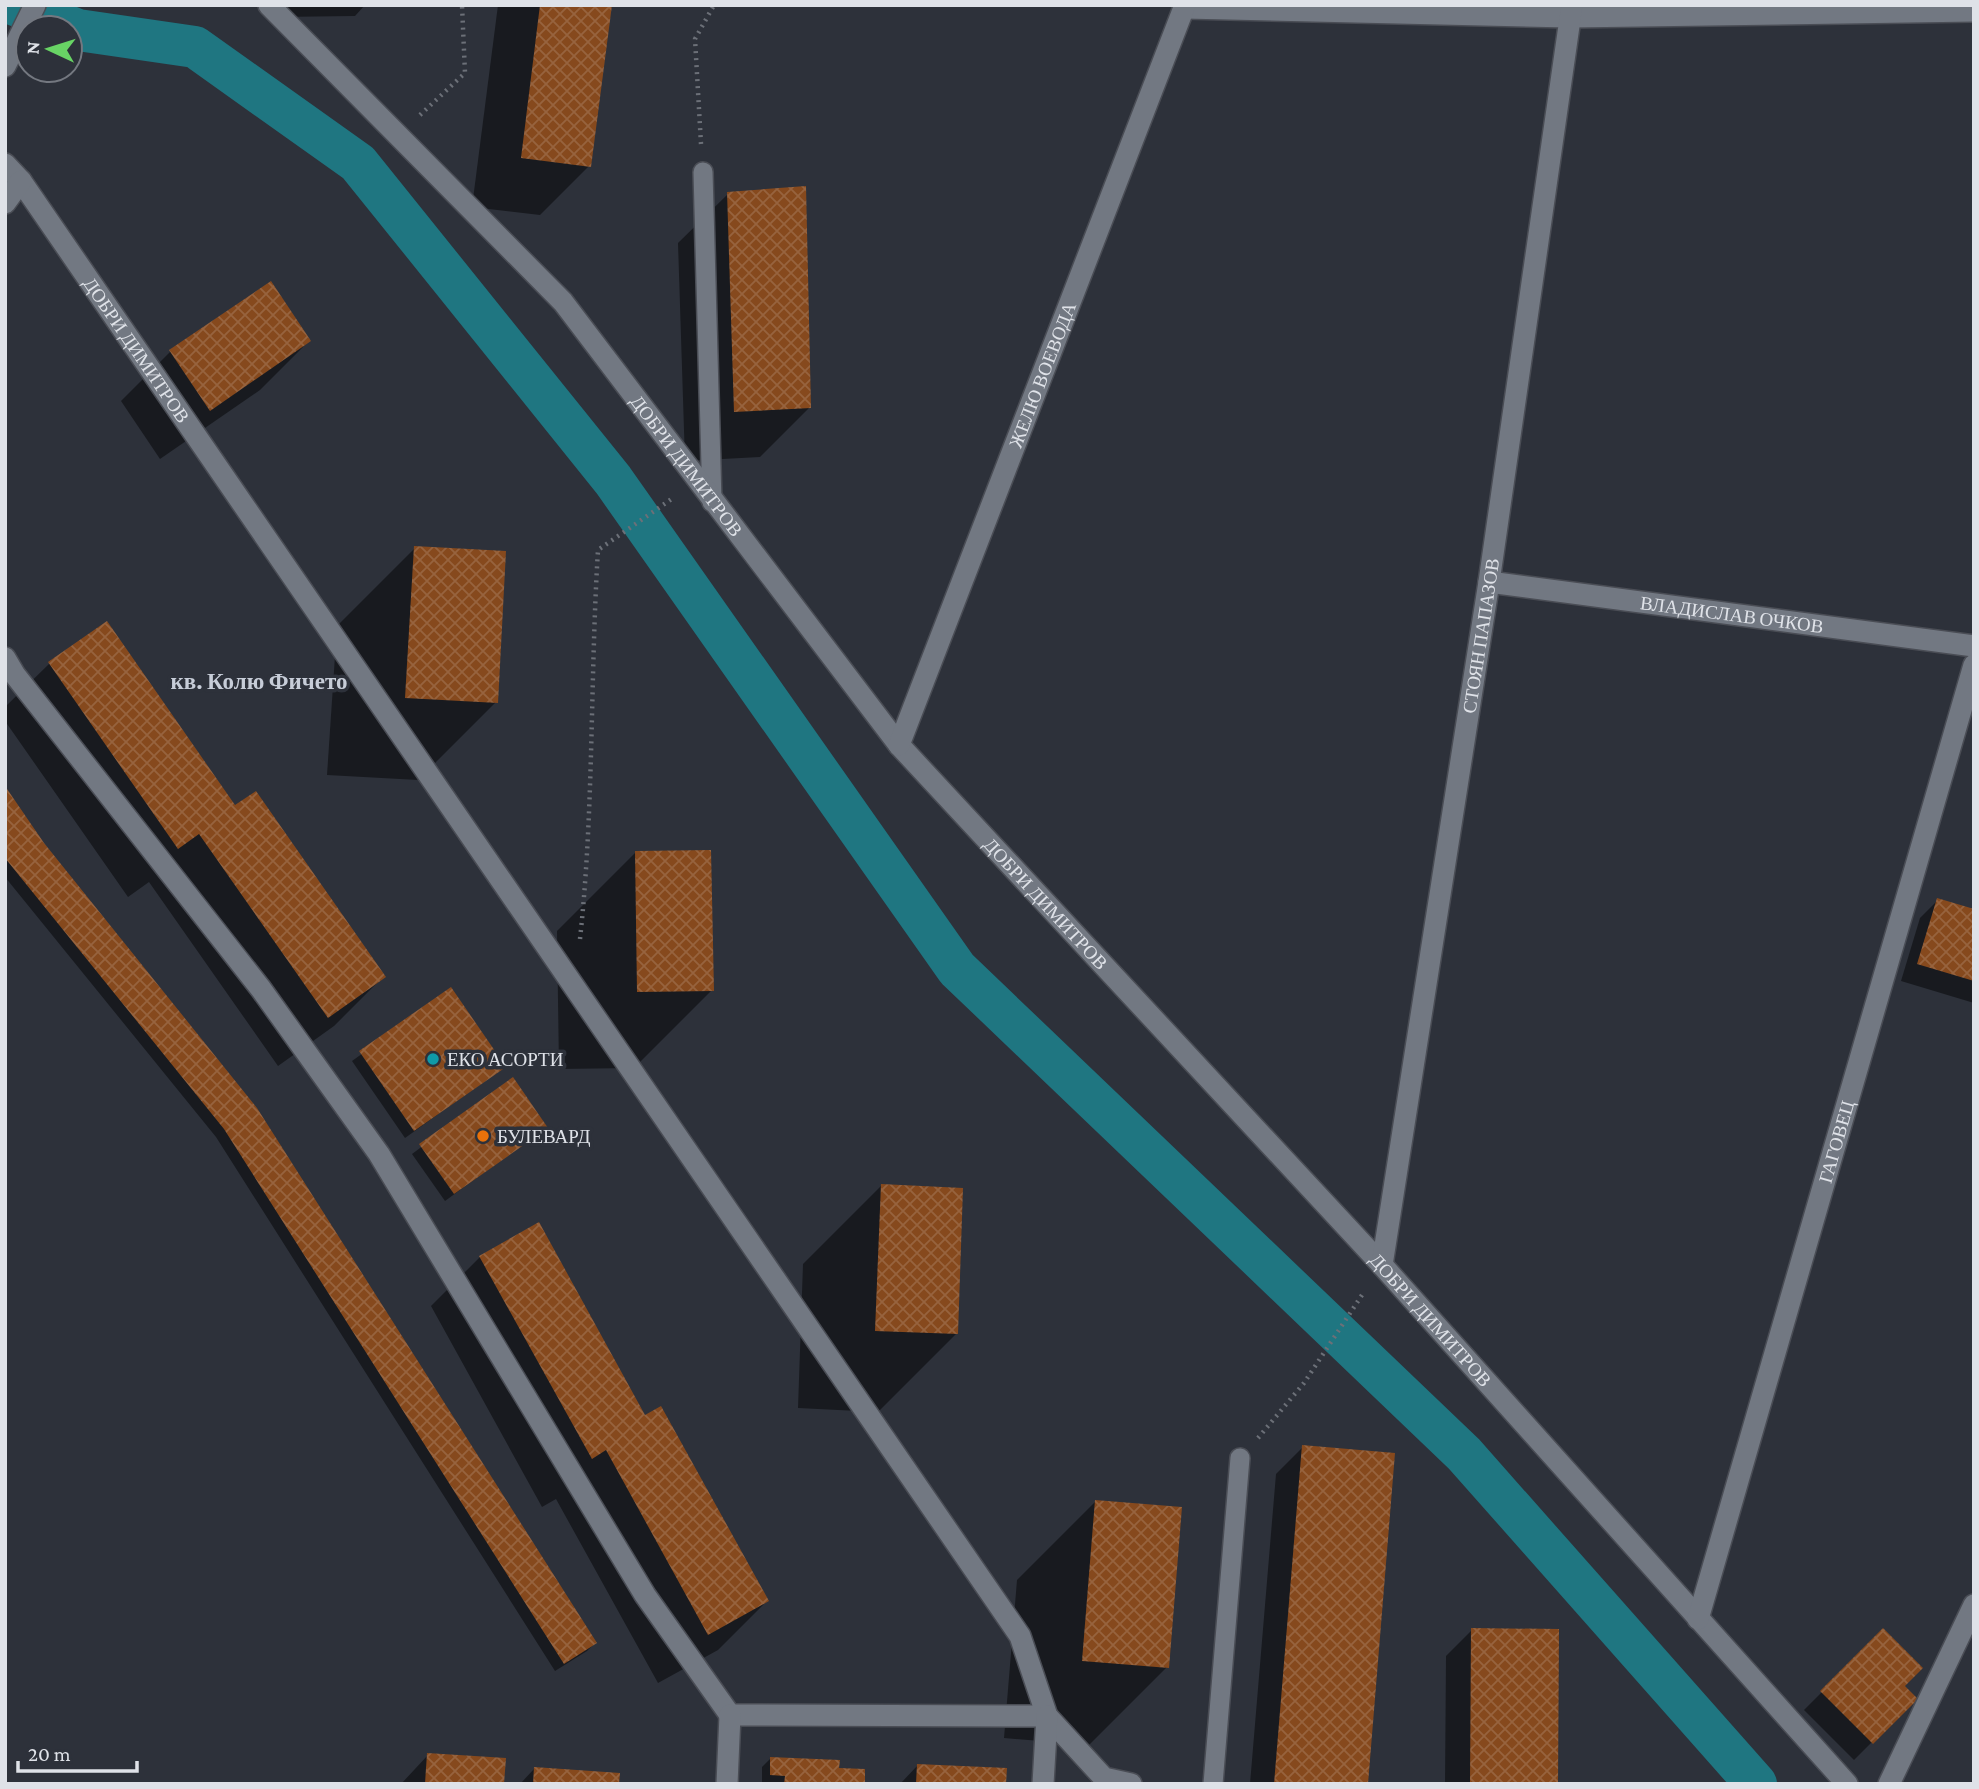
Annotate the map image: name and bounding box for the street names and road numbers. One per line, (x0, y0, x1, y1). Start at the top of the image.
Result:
street label: ДОБРИ ДИМИТРОВ (79, 273, 194, 427)
street label: ЖЕЛЮ ВОЕВОДА (1005, 299, 1080, 451)
street label: ДОБРИ ДИМИТРОВ (626, 391, 747, 540)
street label: СТОЯН ПАПАЗОВ (1459, 557, 1503, 715)
street label: ВЛАДИСЛАВ ОЧКОВ (1639, 592, 1825, 637)
street label: ДОБРИ ДИМИТРОВ (980, 834, 1112, 974)
street label: ГАГОВЕЦ (1815, 1098, 1859, 1185)
street label: ДОБРИ ДИМИТРОВ (1365, 1249, 1496, 1391)

